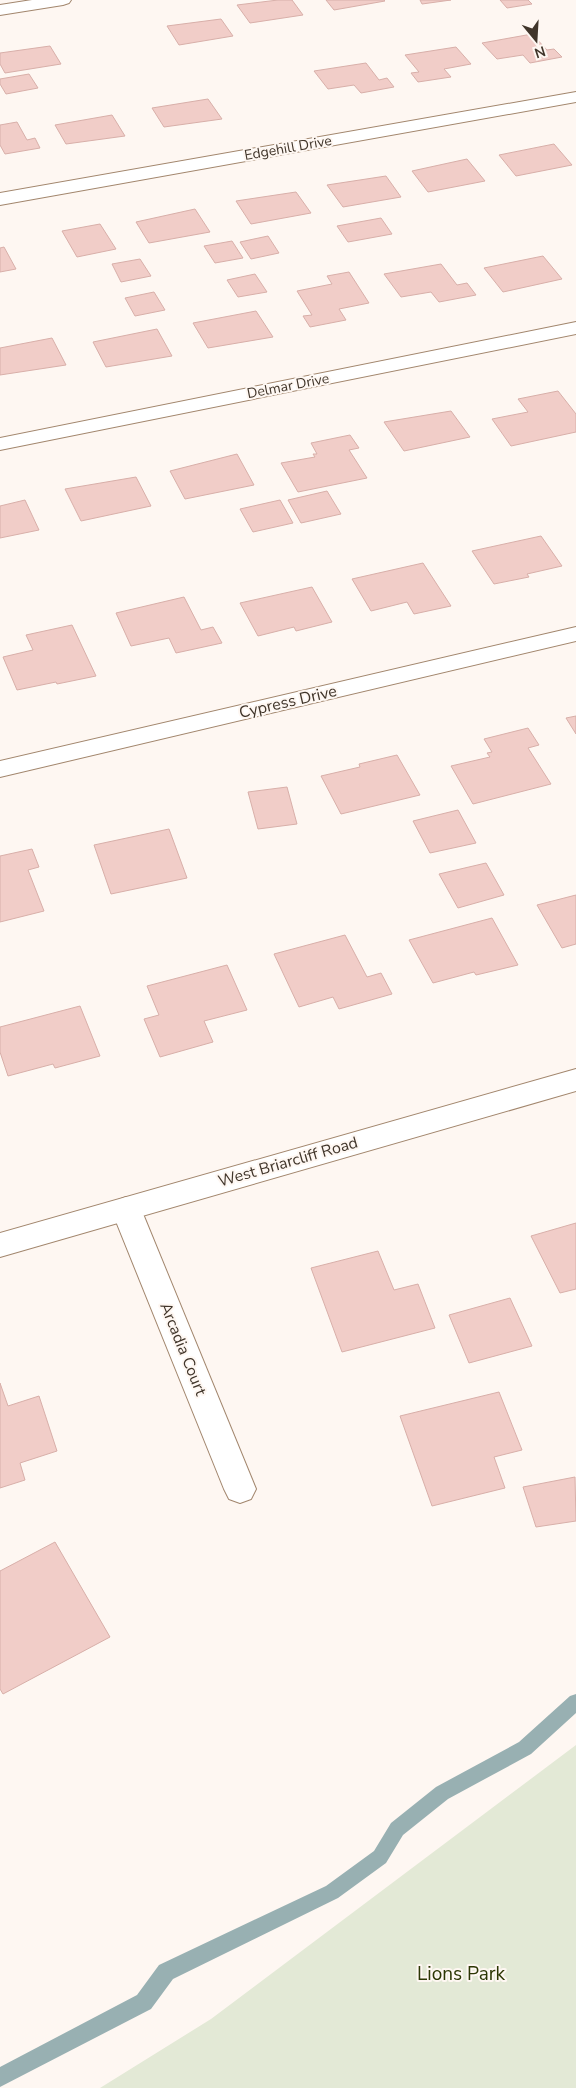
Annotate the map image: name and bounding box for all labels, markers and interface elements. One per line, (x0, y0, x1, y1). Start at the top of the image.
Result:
north arrow (511, 15, 561, 65)
text: N (532, 41, 548, 63)
street label: Edgehill Drive (243, 131, 333, 165)
street label: Delmar Drive (245, 369, 331, 403)
street label: Cypress Drive (237, 680, 339, 724)
street label: West Briarcliff Road (216, 1132, 360, 1192)
street label: Arcadia Court (154, 1299, 212, 1399)
park label: Lions Park (417, 1961, 506, 1987)

